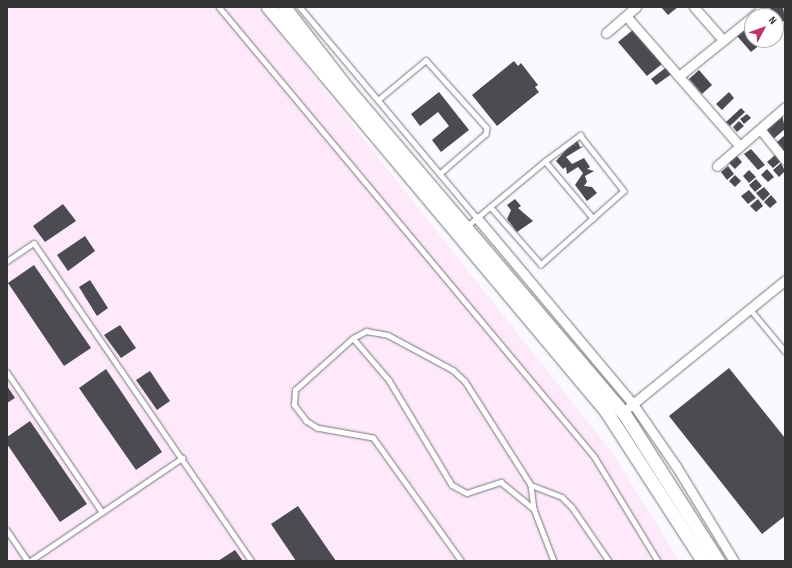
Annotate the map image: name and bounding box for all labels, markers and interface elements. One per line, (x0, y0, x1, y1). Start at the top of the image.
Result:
north arrow (744, 8, 784, 48)
text: N (766, 14, 780, 27)

